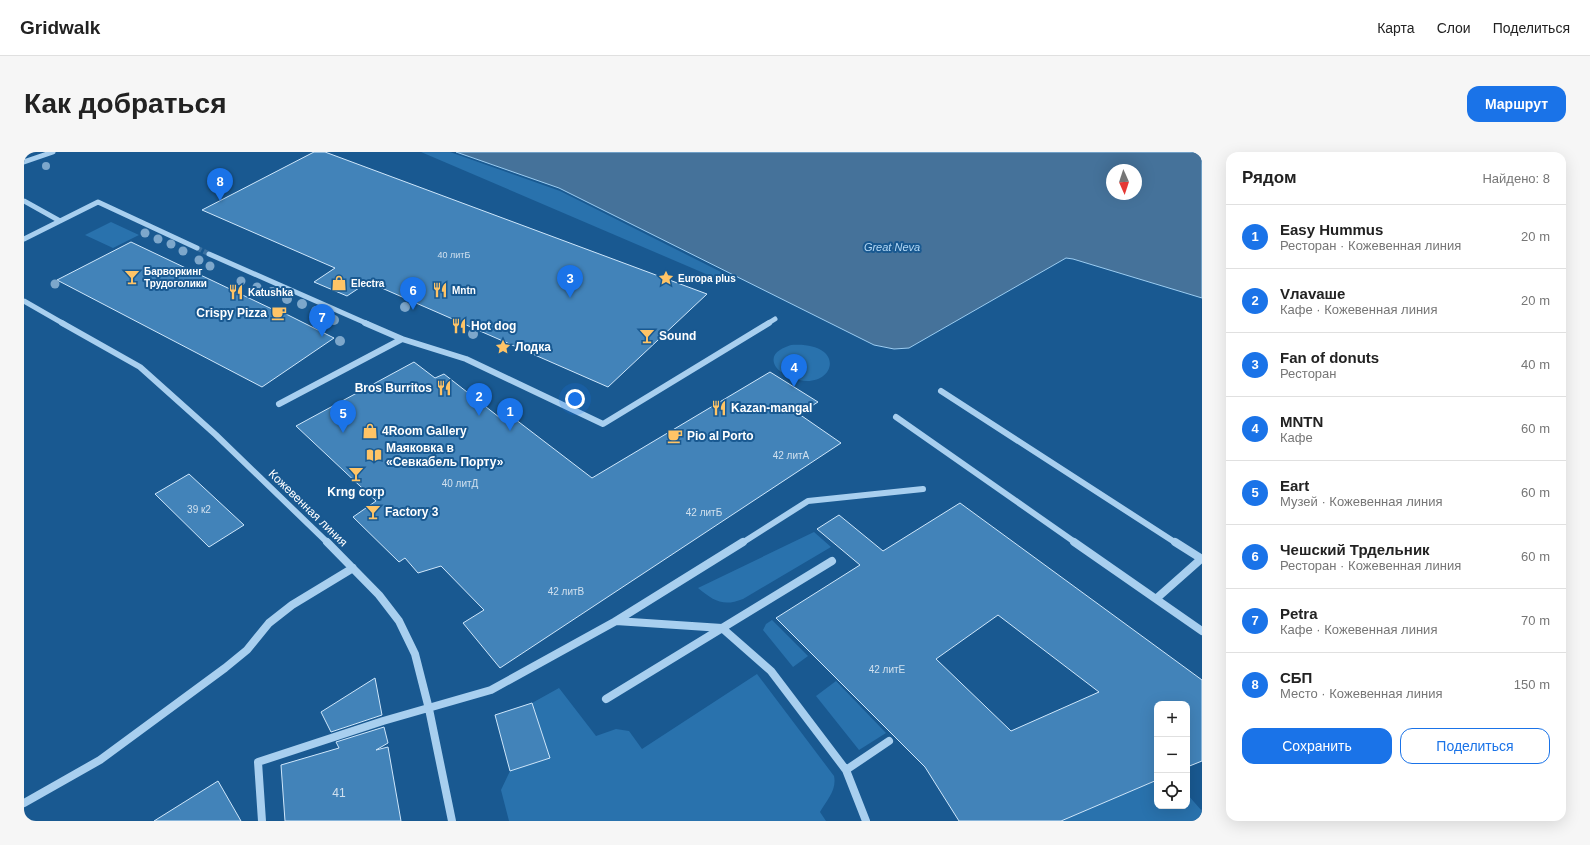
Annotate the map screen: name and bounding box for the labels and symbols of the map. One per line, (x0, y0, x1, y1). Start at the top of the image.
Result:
north arrow (1106, 164, 1142, 200)
pin: 8 (207, 168, 233, 201)
water label: Great Neva (864, 241, 920, 253)
house number: 40 литБ (438, 250, 470, 260)
pin: 3 (557, 265, 583, 298)
place label: Барворкинг Трудоголики (144, 266, 207, 289)
bar icon: Барворкинг Трудоголики (123, 268, 141, 286)
place icon: Europa plus (657, 269, 675, 287)
place label: Europa plus (678, 273, 736, 284)
shop icon: Electra (330, 274, 348, 292)
pin: 6 (400, 277, 426, 310)
place label: Electra (351, 278, 385, 289)
restaurant icon: Mntn (431, 281, 449, 299)
restaurant icon: Katushka (227, 283, 245, 301)
place label: Mntn (452, 285, 476, 296)
place label: Katushka (248, 287, 293, 298)
cafe icon: Crispy Pizza (270, 304, 288, 322)
pin: 7 (309, 304, 335, 337)
place label: Crispy Pizza (196, 306, 267, 320)
restaurant icon: Hot dog (450, 317, 468, 335)
place label: Hot dog (471, 319, 516, 333)
bar icon: Sound (638, 327, 656, 345)
place label: Sound (659, 329, 696, 343)
place icon: Лодка (494, 338, 512, 356)
place label: Лодка (515, 340, 551, 354)
pin: 4 (781, 354, 807, 387)
restaurant icon: Bros Burritos (435, 379, 453, 397)
place label: Bros Burritos (355, 381, 432, 395)
pin: 2 (466, 383, 492, 416)
your location (565, 389, 585, 409)
pin: 1 (497, 398, 523, 431)
restaurant icon: Kazan-mangal (710, 399, 728, 417)
pin: 5 (330, 400, 356, 433)
place label: Kazan-mangal (731, 401, 812, 415)
shop icon: 4Room Gallery (361, 422, 379, 440)
place label: 4Room Gallery (382, 424, 467, 438)
cafe icon: Pio al Porto (666, 427, 684, 445)
place label: Pio al Porto (687, 429, 754, 443)
place label: Маяковка в «Севкабель Порту» (386, 441, 504, 469)
library icon: Маяковка в «Севкабель Порту» (365, 446, 383, 464)
house number: 42 литА (773, 450, 810, 461)
bar icon: Krng corp (347, 465, 365, 483)
street label: Кожевенная линия (266, 467, 350, 549)
house number: 40 литД (442, 478, 479, 489)
place label: Krng corp (327, 485, 385, 499)
bar icon: Factory 3 (364, 503, 382, 521)
house number: 39 к2 (187, 504, 211, 515)
place label: Factory 3 (385, 505, 439, 519)
house number: 42 литБ (686, 507, 723, 518)
house number: 42 литВ (548, 586, 585, 597)
house number: 42 литЕ (869, 664, 906, 675)
house number: 41 (332, 786, 346, 800)

